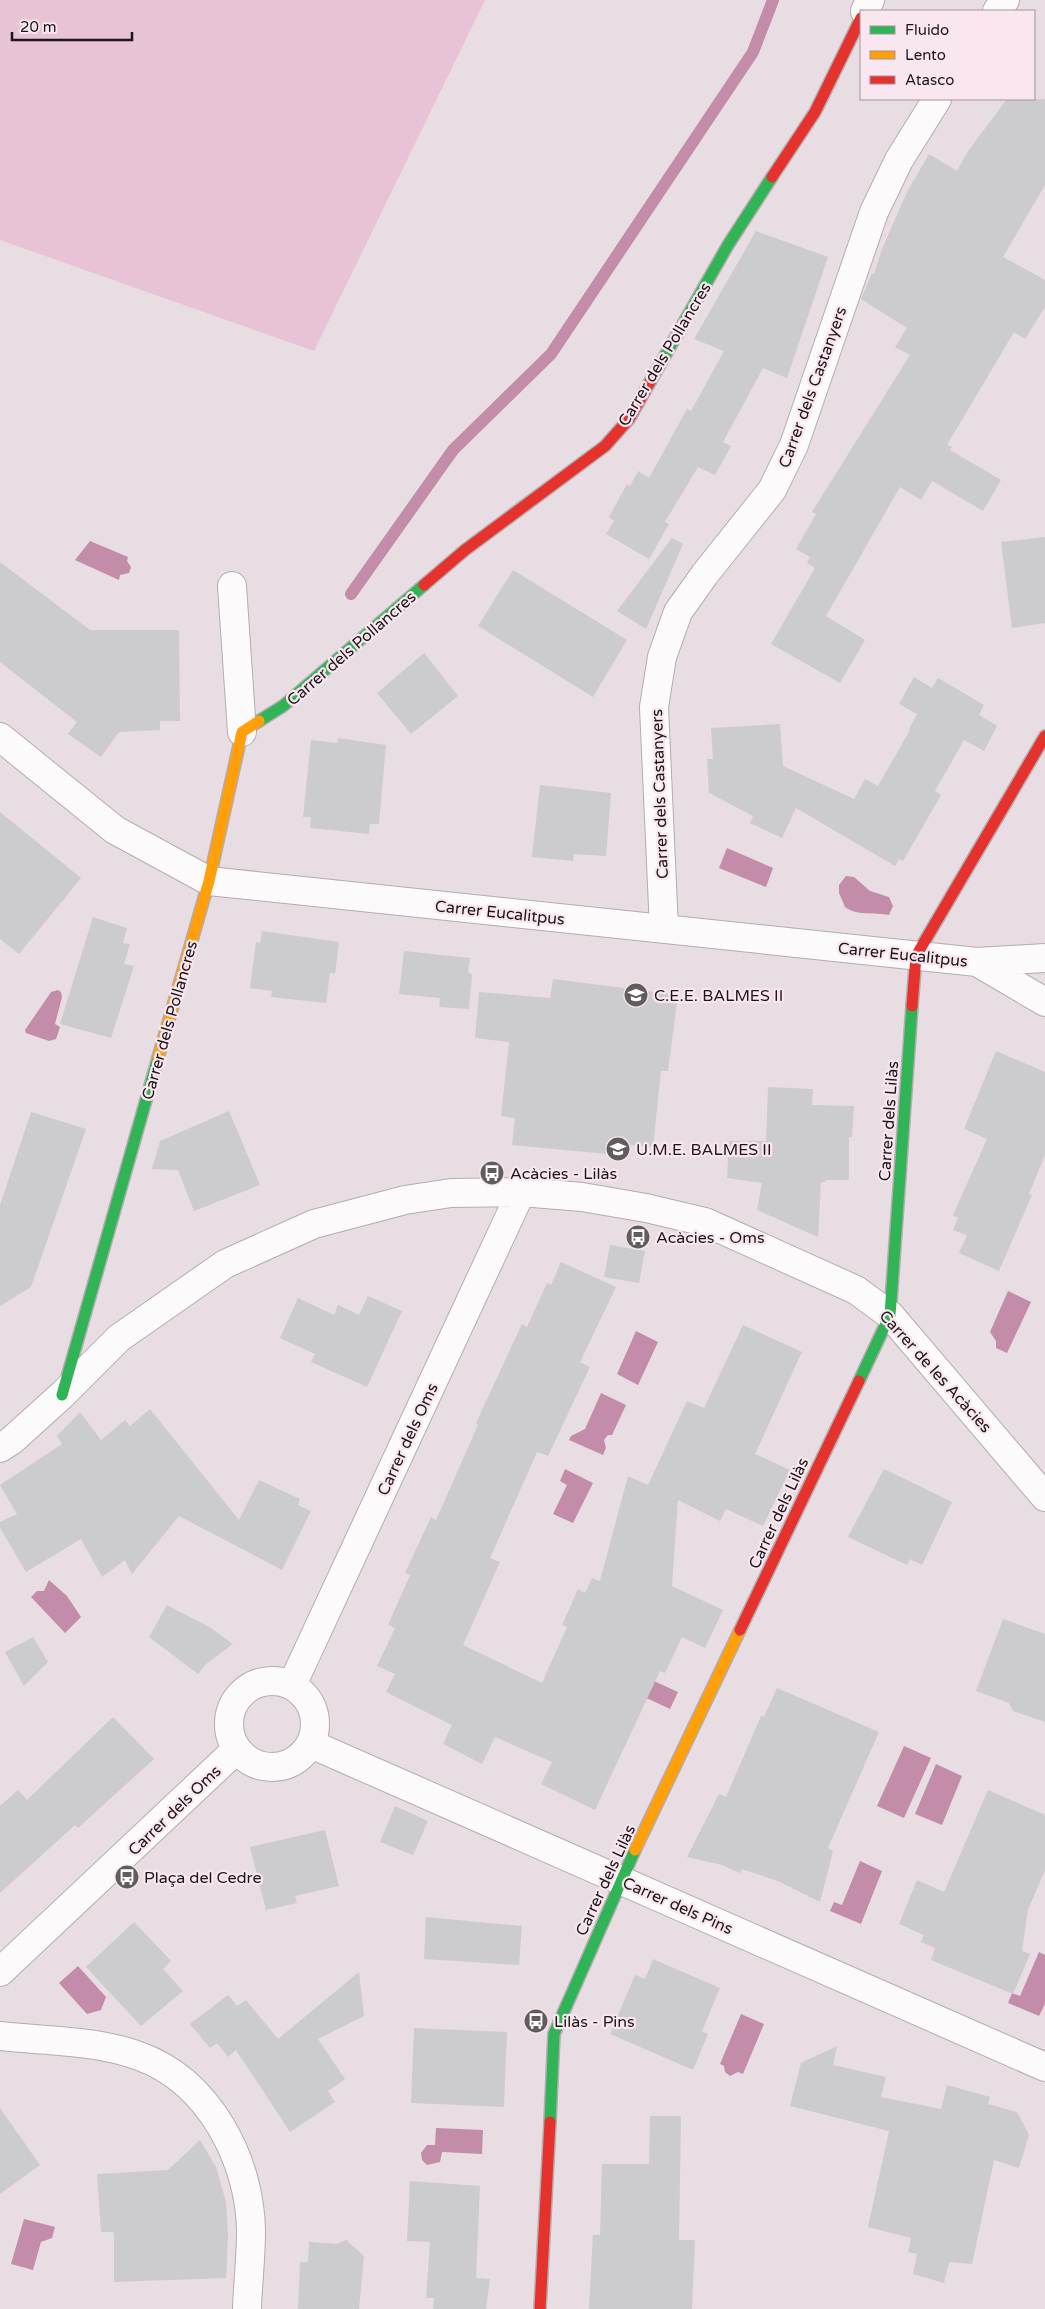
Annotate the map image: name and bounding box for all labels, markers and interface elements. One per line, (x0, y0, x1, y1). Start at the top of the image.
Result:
scale bar (12, 10, 132, 42)
legend (860, 10, 1035, 100)
text: 20 m (20, 18, 57, 36)
text: Fluido (905, 21, 949, 39)
text: Lento (905, 46, 946, 64)
text: Atasco (905, 71, 954, 89)
street label: Carrer dels Pollancres (614, 279, 716, 430)
street label: Carrer dels Castanyers (774, 304, 851, 471)
street label: Carrer dels Pollancres (283, 587, 420, 710)
street label: Carrer dels Castanyers (647, 709, 673, 879)
street label: Carrer Eucalitpus (434, 896, 566, 930)
street label: Carrer dels Pollancres (138, 938, 202, 1102)
street label: Carrer Eucalitpus (837, 938, 969, 972)
school or university icon: C.E.E. BALMES II (623, 982, 649, 1008)
place label: C.E.E. BALMES II (654, 986, 783, 1006)
street label: Carrer dels Lilàs (875, 1060, 903, 1182)
school or university icon: U.M.E. BALMES II (605, 1136, 631, 1162)
place label: U.M.E. BALMES II (636, 1140, 771, 1160)
bus stop icon: Acàcies - Lilàs (479, 1160, 505, 1186)
place label: Acàcies - Lilàs (510, 1164, 617, 1184)
bus stop icon: Acàcies - Oms (625, 1224, 651, 1250)
place label: Acàcies - Oms (656, 1228, 765, 1248)
street label: Carrer de les Acàcies (875, 1306, 996, 1437)
street label: Carrer dels Oms (373, 1380, 443, 1499)
street label: Carrer dels Lilàs (744, 1455, 813, 1572)
street label: Carrer dels Oms (124, 1761, 225, 1860)
street label: Carrer dels Lilàs (571, 1822, 640, 1939)
bus stop icon: Plaça del Cedre (114, 1864, 140, 1890)
place label: Plaça del Cedre (144, 1868, 262, 1888)
street label: Carrer dels Pins (619, 1873, 736, 1939)
bus stop icon: Lilàs - Pins (523, 2008, 549, 2034)
place label: Lilàs - Pins (554, 2012, 635, 2032)

